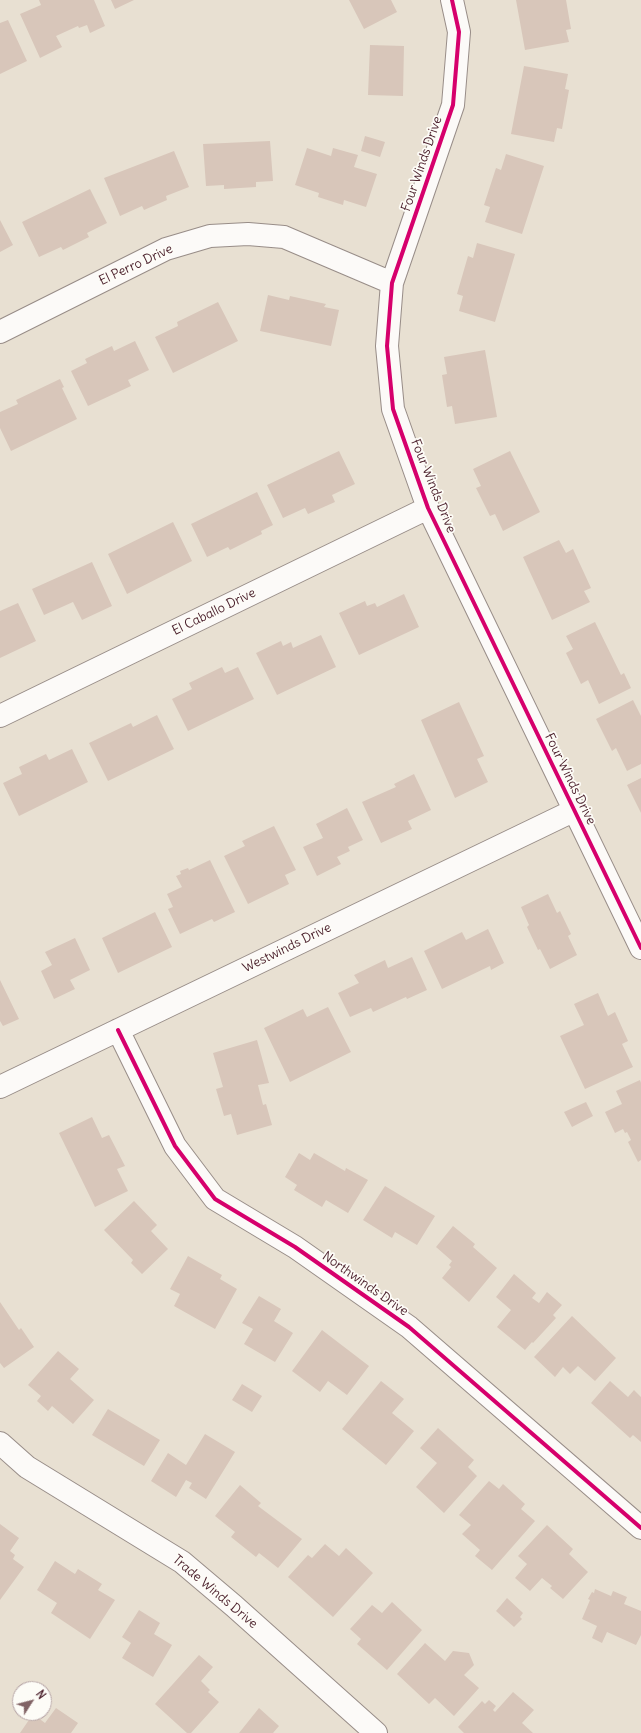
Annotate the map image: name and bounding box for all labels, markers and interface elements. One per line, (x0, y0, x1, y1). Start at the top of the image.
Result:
street label: Four Winds Drive (398, 114, 446, 214)
street label: El Perro Drive (97, 241, 175, 289)
street label: Four Winds Drive (407, 437, 459, 535)
street label: El Caballo Drive (170, 585, 258, 639)
street label: Four Winds Drive (541, 731, 599, 827)
street label: Westwinds Drive (240, 920, 334, 976)
street label: Northwinds Drive (319, 1249, 411, 1319)
street label: Trade Winds Drive (169, 1552, 261, 1632)
north arrow (12, 1681, 52, 1721)
text: N (33, 1687, 49, 1702)

